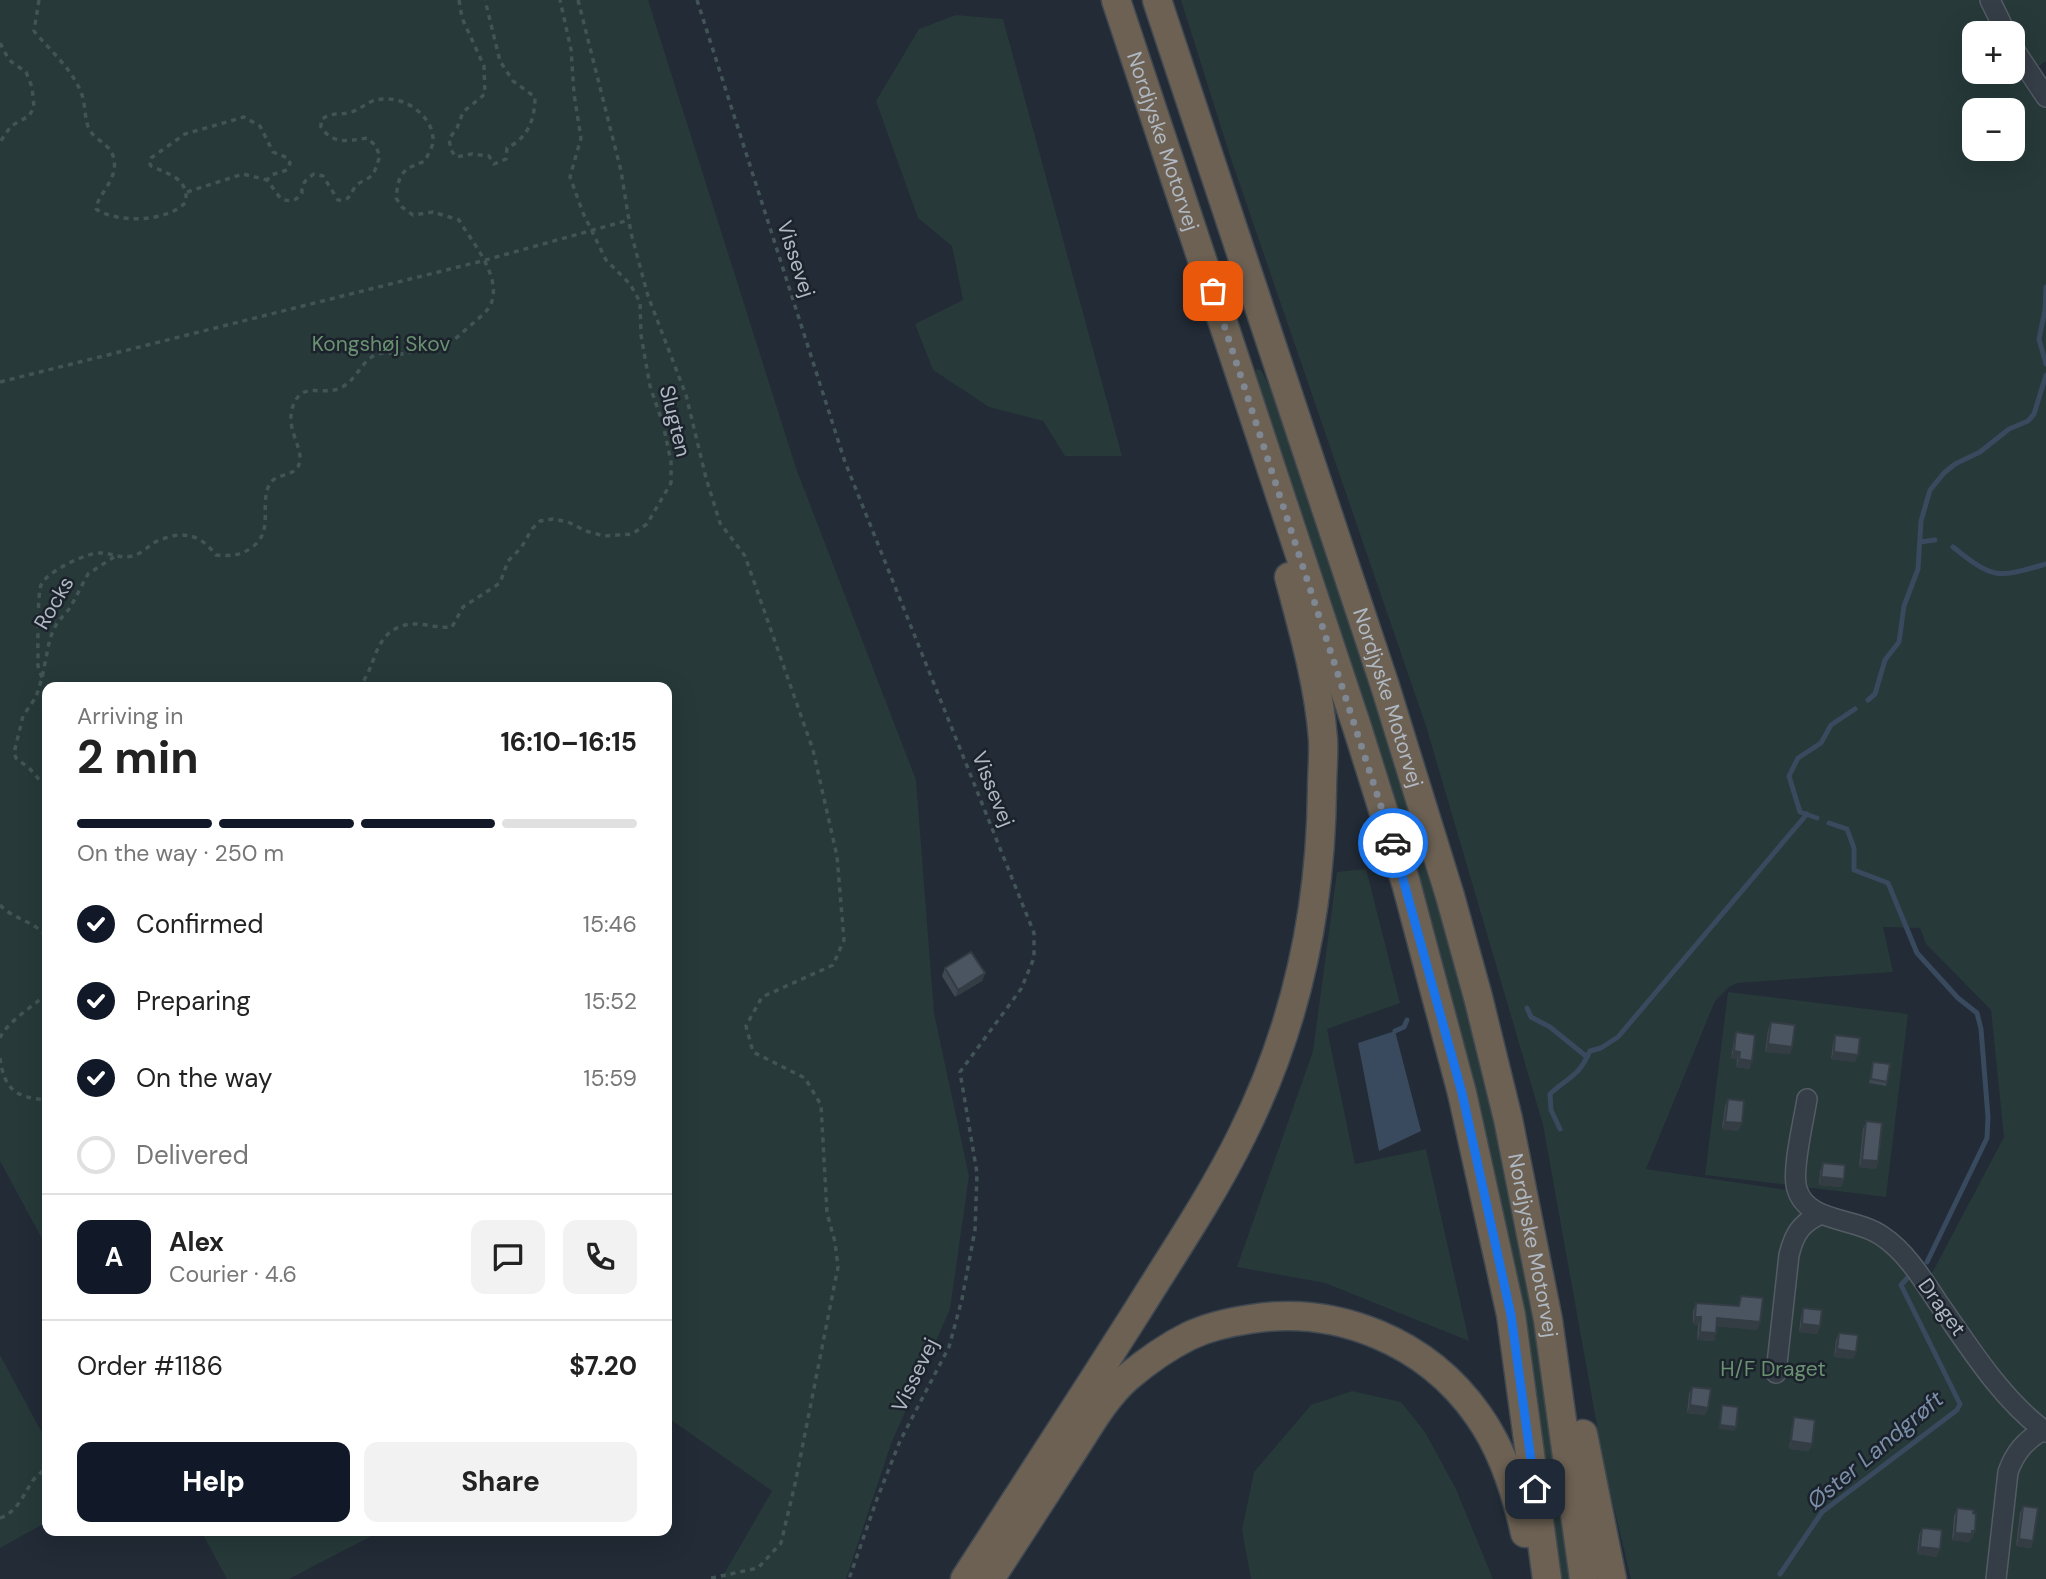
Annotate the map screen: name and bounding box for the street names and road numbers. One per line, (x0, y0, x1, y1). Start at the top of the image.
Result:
street label: Nordjyske Motorvej (1120, 48, 1206, 235)
street label: Vissevej (770, 217, 822, 301)
street label: Slugten (653, 382, 697, 460)
street label: Rocks (28, 571, 80, 635)
street label: Nordjyske Motorvej (1346, 604, 1430, 791)
street label: Vissevej (965, 747, 1021, 831)
street label: Nordjyske Motorvej (1501, 1151, 1564, 1339)
street label: Draget (1912, 1273, 1972, 1341)
street label: Vissevej (885, 1333, 945, 1417)

